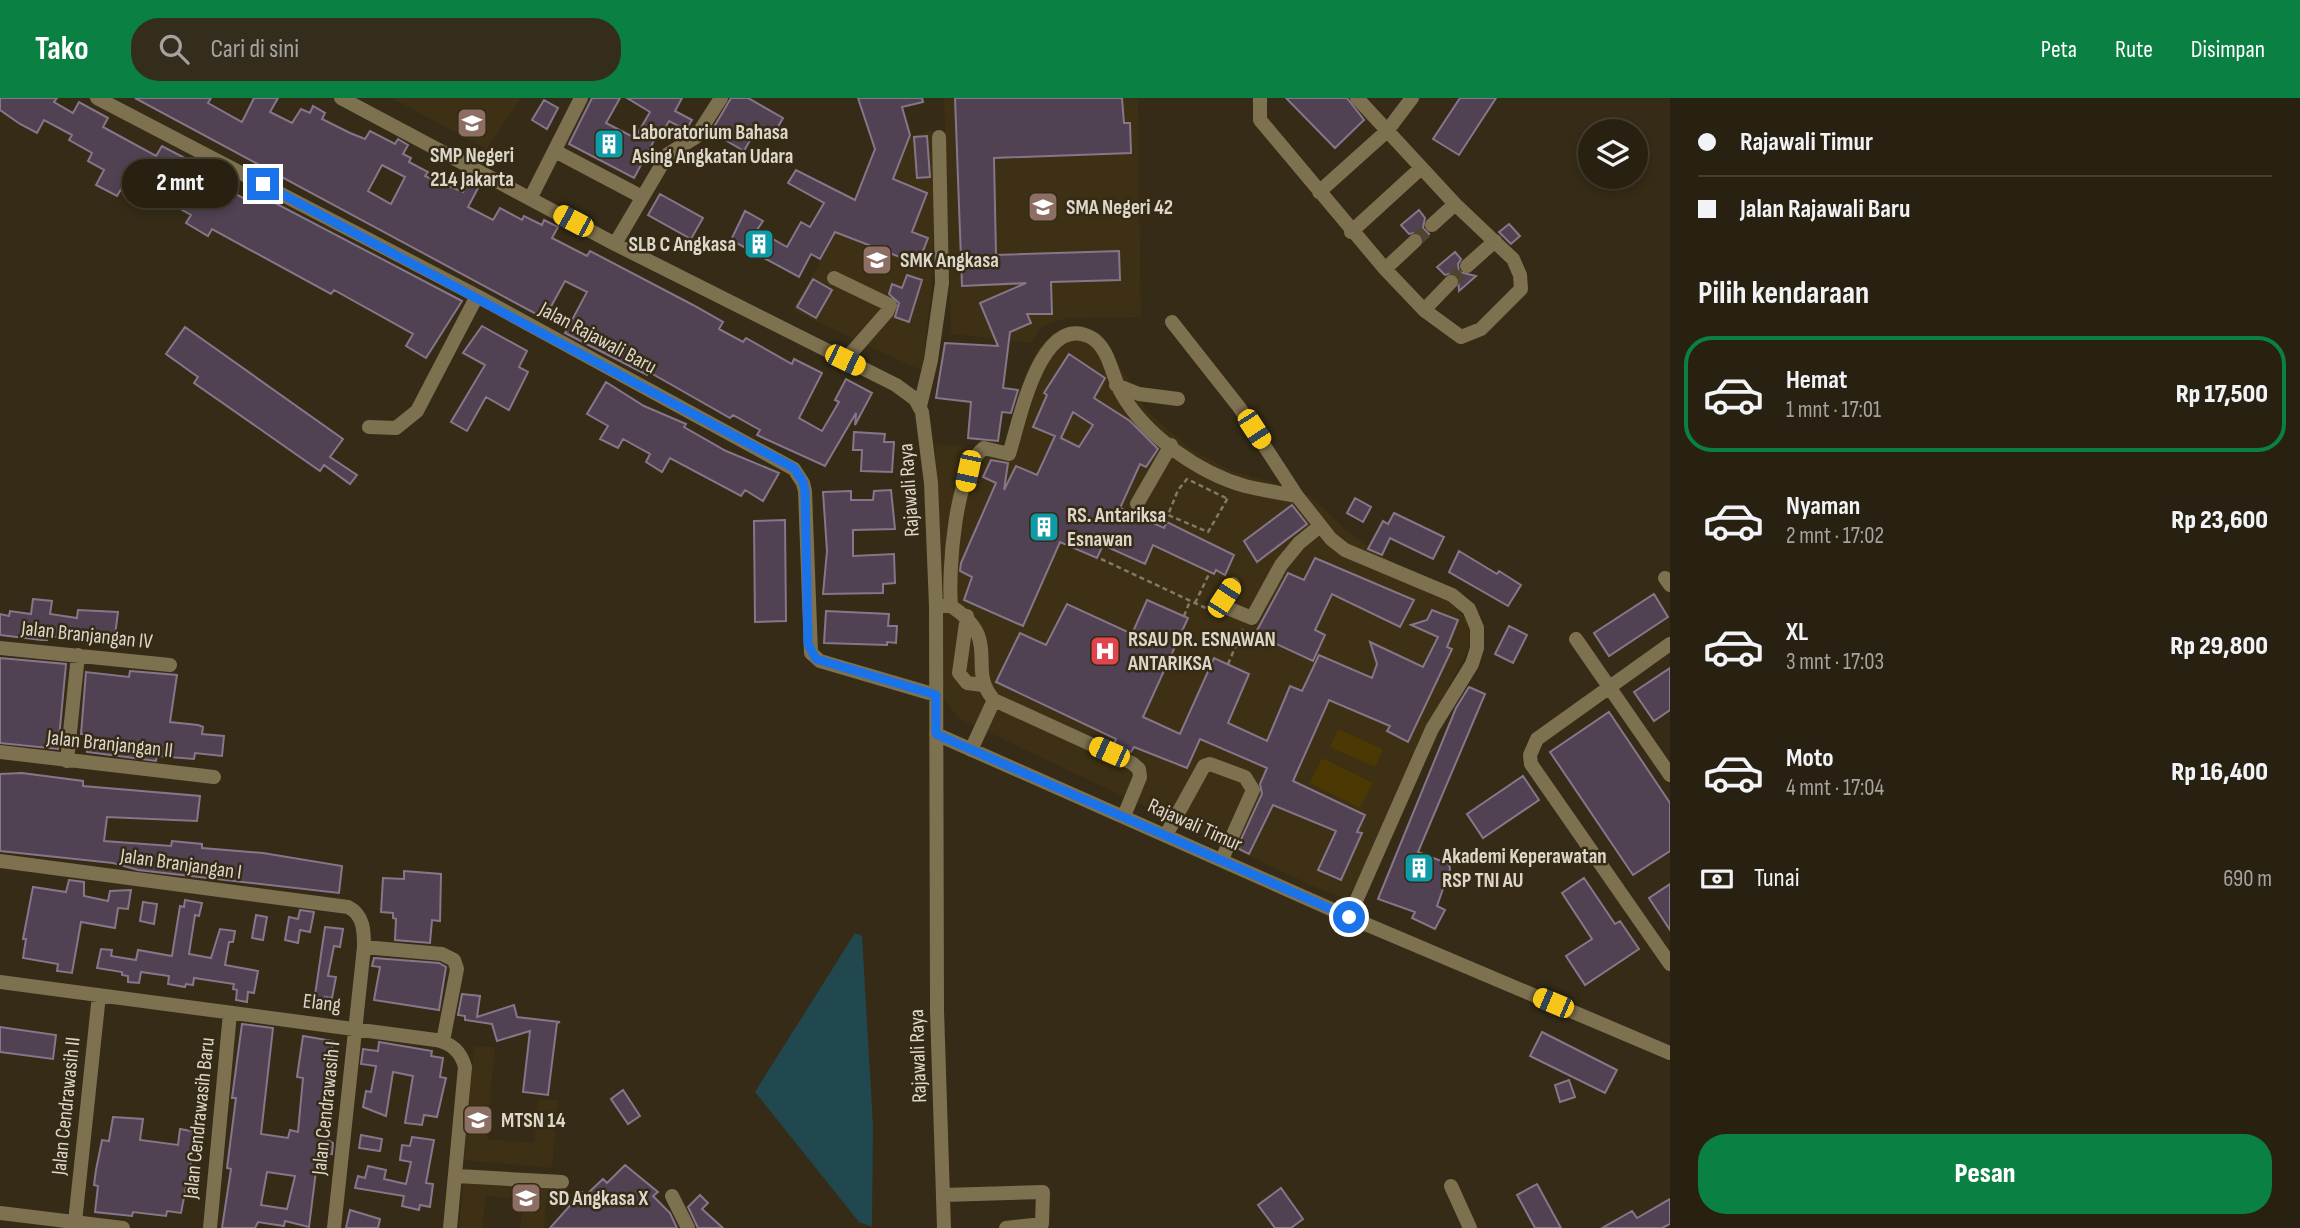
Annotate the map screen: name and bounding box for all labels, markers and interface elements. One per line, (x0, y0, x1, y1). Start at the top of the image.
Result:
search box (131, 18, 621, 81)
text: Tako (35, 29, 89, 69)
icon: search (155, 30, 193, 68)
text: Cari di sini (211, 34, 299, 65)
text: Peta (2041, 35, 2077, 64)
text: Rute (2115, 35, 2153, 64)
text: Disimpan (2191, 35, 2265, 64)
school or university icon: SMP Negeri 214 Jakarta (455, 106, 489, 140)
map controls (1578, 119, 1648, 189)
button: layers (1578, 119, 1648, 189)
place label: Laboratorium Bahasa Asing Angkatan Udara (631, 120, 793, 169)
building icon: Laboratorium Bahasa Asing Angkatan Udara (592, 127, 626, 161)
text: Rajawali Timur (1740, 127, 1873, 158)
place label: SMP Negeri 214 Jakarta (430, 143, 514, 192)
callout: 2 mnt (123, 160, 238, 208)
route end (247, 168, 279, 200)
text: 2 mnt (156, 169, 204, 197)
school or university icon: SMA Negeri 42 (1026, 190, 1060, 224)
text: Jalan Rajawali Baru (1740, 194, 1910, 225)
place label: SMA Negeri 42 (1066, 195, 1173, 220)
car (550, 202, 597, 240)
building icon: SLB C Angkasa (742, 227, 776, 261)
place label: SLB C Angkasa (628, 232, 736, 257)
school or university icon: SMK Angkasa (860, 243, 894, 277)
place label: SMK Angkasa (900, 248, 999, 273)
text: Pilih kendaraan (1698, 274, 1869, 313)
street label: Jalan Rajawali Baru (534, 296, 661, 379)
car (822, 341, 869, 379)
icon: car (1702, 363, 1765, 426)
text: Hemat (1786, 365, 1847, 396)
text: Rp 17,500 (2176, 379, 2268, 410)
text: 1 mnt · 17:01 (1786, 396, 1881, 424)
car (1234, 406, 1275, 452)
street label: Rajawali Raya (893, 442, 925, 538)
car (954, 448, 983, 494)
icon: car (1702, 489, 1765, 552)
text: Nyaman (1786, 491, 1860, 522)
place label: RS. Antariksa Esnawan (1067, 503, 1166, 552)
text: Rp 23,600 (2171, 505, 2268, 536)
building icon: RS. Antariksa Esnawan (1027, 510, 1061, 544)
text: 2 mnt · 17:02 (1786, 522, 1884, 550)
car (1204, 575, 1245, 621)
icon: car (1702, 615, 1765, 678)
street label: Jalan Branjangan IV (19, 616, 154, 654)
text: XL (1786, 617, 1808, 648)
place label: RSAU DR. ESNAWAN ANTARIKSA (1127, 627, 1276, 676)
text: Rp 29,800 (2170, 631, 2268, 662)
hospital icon: RSAU DR. ESNAWAN ANTARIKSA (1088, 634, 1122, 668)
text: 3 mnt · 17:03 (1786, 648, 1884, 676)
street label: Jalan Branjangan II (45, 725, 174, 763)
car (1086, 734, 1133, 770)
icon: car (1702, 741, 1765, 804)
text: Moto (1786, 743, 1834, 774)
text: Rp 16,400 (2171, 757, 2268, 788)
text: 4 mnt · 17:04 (1786, 774, 1884, 802)
street label: Rajawali Timur (1144, 793, 1246, 857)
street label: Jalan Branjangan I (118, 843, 243, 885)
place label: Akademi Keperawatan RSP TNI AU (1441, 844, 1607, 893)
building icon: Akademi Keperawatan RSP TNI AU (1402, 851, 1436, 885)
icon: cash (1698, 860, 1736, 898)
text: Tunai (1754, 863, 1800, 894)
text: 690 m (2223, 865, 2272, 893)
route start (1333, 901, 1365, 933)
car (1530, 985, 1577, 1021)
street label: Elang (302, 988, 342, 1018)
street label: Rajawali Raya (904, 1009, 932, 1103)
street label: Jalan Cendrawasih II (46, 1036, 86, 1177)
street label: Jalan Cendrawasih Baru (178, 1036, 220, 1201)
street label: Jalan Cendrawasih I (306, 1040, 345, 1177)
school or university icon: MTSN 14 (461, 1103, 495, 1137)
place label: MTSN 14 (501, 1108, 566, 1133)
button: Pesan (1698, 1134, 2272, 1214)
school or university icon: SD Angkasa X (509, 1181, 543, 1215)
place label: SD Angkasa X (549, 1186, 648, 1211)

